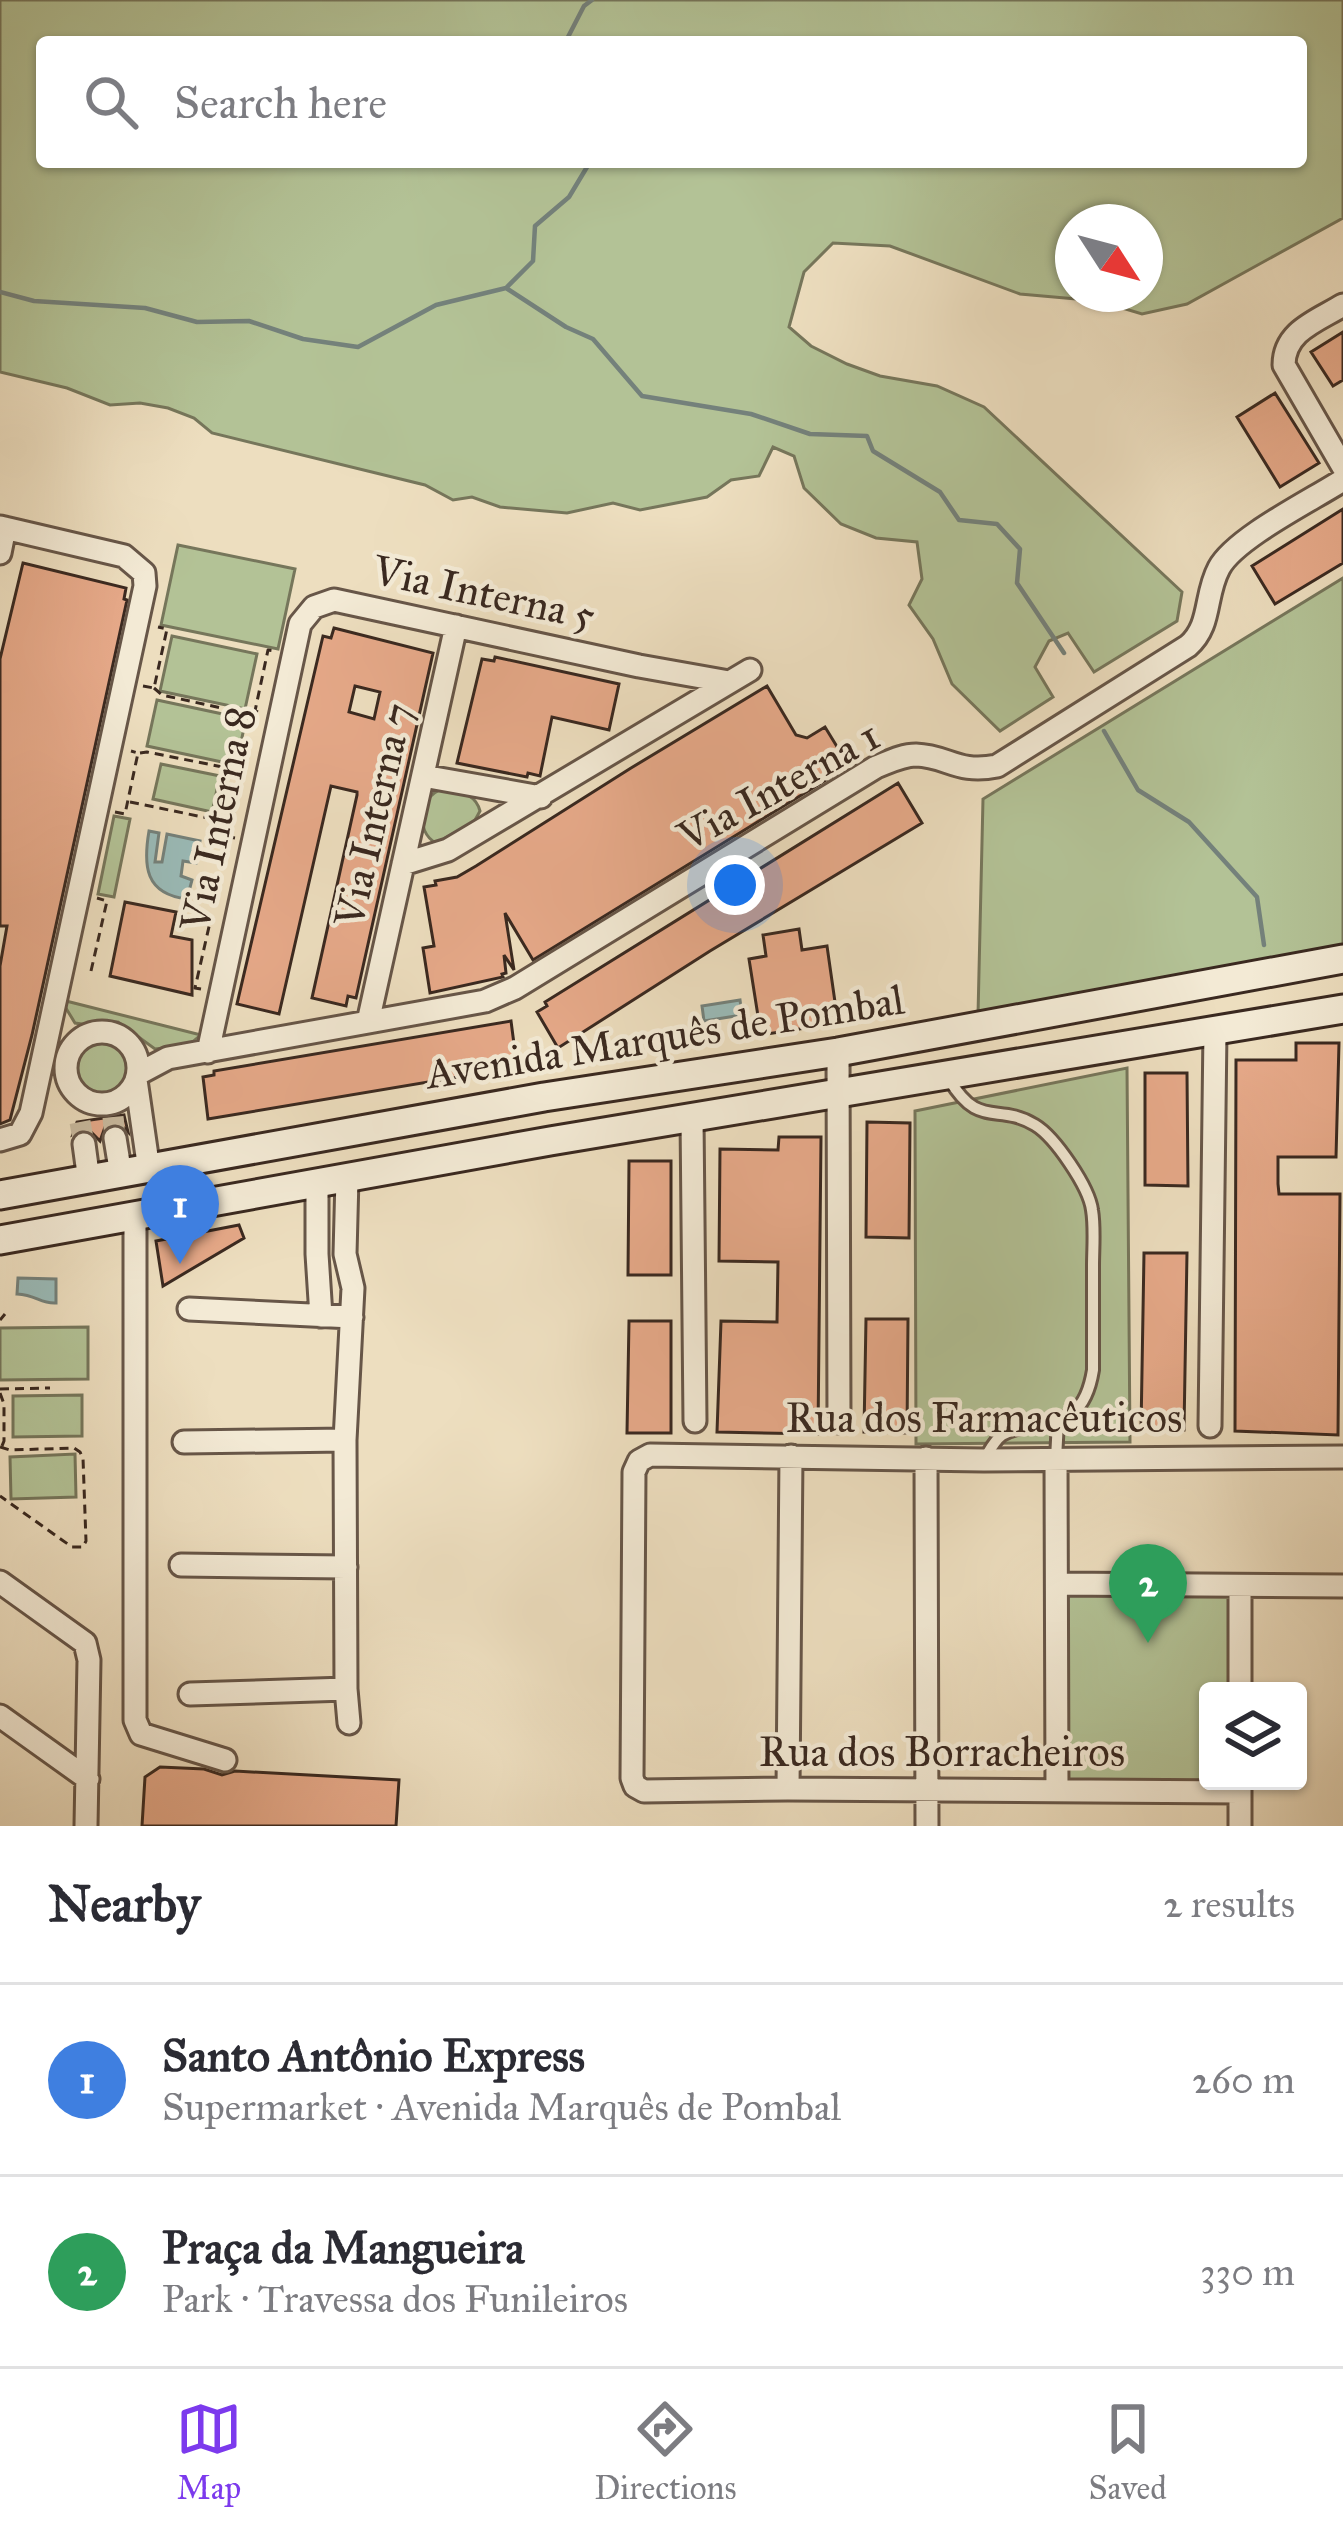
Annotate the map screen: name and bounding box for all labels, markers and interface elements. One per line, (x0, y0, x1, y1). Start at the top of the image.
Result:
search box (36, 36, 1307, 168)
icon: search (78, 69, 144, 135)
text: Search here (174, 75, 387, 130)
north arrow (1055, 204, 1163, 312)
street label: Via Interna 5 (367, 544, 600, 642)
street label: Via Interna 7 (323, 698, 425, 933)
street label: Via Interna 8 (169, 702, 267, 937)
street label: Via Interna 1 (668, 709, 889, 863)
your location (705, 855, 765, 915)
street label: Avenida Marquês de Pombal (420, 973, 908, 1101)
pin: 1 (141, 1165, 219, 1264)
street label: Rua dos Farmacêuticos (786, 1392, 1182, 1444)
pin: 2 (1109, 1544, 1187, 1643)
map controls (1199, 1682, 1307, 1790)
button: layers (1199, 1682, 1307, 1790)
street label: Rua dos Borracheiros (759, 1726, 1125, 1778)
text: Nearby (48, 1873, 200, 1935)
text: 2 results (1163, 1880, 1295, 1928)
text: Santo Antônio Express (162, 2028, 585, 2083)
text: 1 (79, 2056, 95, 2104)
text: 260 m (1192, 2056, 1295, 2104)
text: Supermarket · Avenida Marquês de Pombal (162, 2083, 841, 2131)
text: Praça da Mangueira (162, 2220, 525, 2275)
text: 2 (77, 2248, 97, 2296)
text: 330 m (1200, 2248, 1295, 2296)
text: Park · Travessa dos Funileiros (162, 2275, 628, 2323)
tab: Map (176, 2396, 242, 2508)
tab: Directions (594, 2396, 736, 2508)
tab: Saved (1089, 2396, 1167, 2508)

